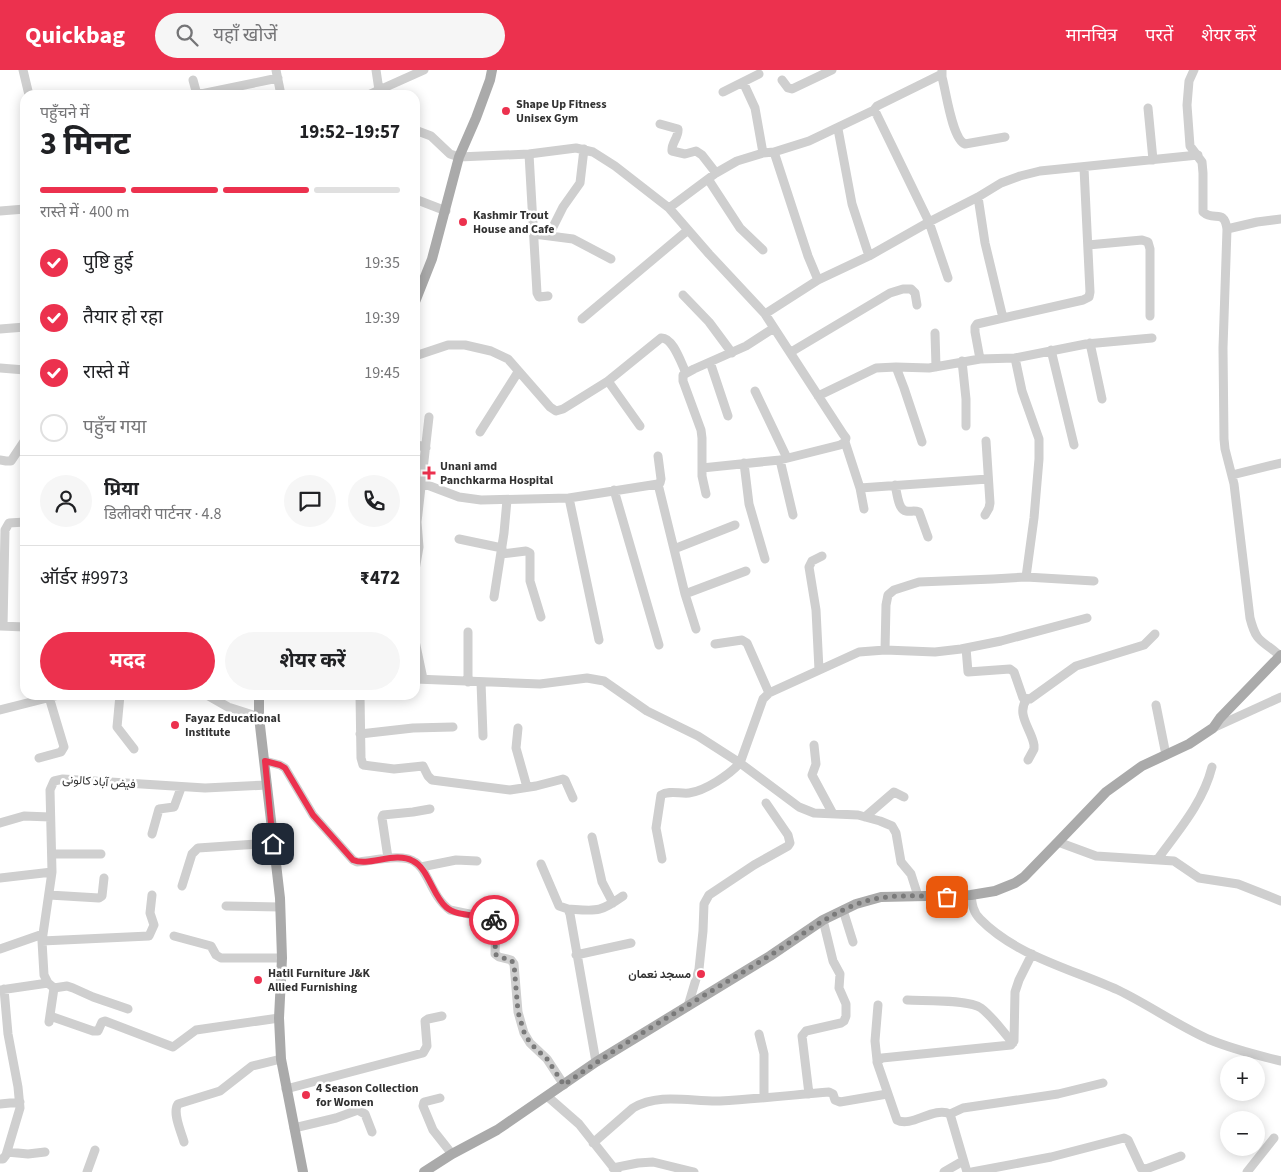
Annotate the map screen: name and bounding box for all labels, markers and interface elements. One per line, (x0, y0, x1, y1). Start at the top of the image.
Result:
search box (155, 13, 505, 58)
text: Quickbag (25, 18, 125, 53)
icon: search (173, 21, 201, 49)
text: यहाँ खोजें (213, 22, 277, 49)
text: मानचित्र (1066, 23, 1117, 48)
text: परतें (1145, 23, 1173, 48)
text: शेयर करें (1201, 23, 1256, 48)
place label: Shape Up Fitness Unisex Gym (516, 96, 607, 127)
text: पहुँचने में (40, 102, 89, 124)
marker: Shape Up Fitness Unisex Gym (500, 105, 512, 117)
text: 19:52–19:57 (299, 119, 400, 146)
text: 3 मिनट (40, 121, 130, 167)
text: रास्ते में · 400 m (40, 201, 130, 223)
place label: Kashmir Trout House and Cafe (473, 207, 554, 238)
marker: Kashmir Trout House and Cafe (457, 216, 469, 228)
icon: check (40, 249, 68, 277)
text: पुष्टि हुई (83, 249, 133, 276)
text: 19:35 (364, 252, 400, 274)
icon: check (40, 304, 68, 332)
text: तैयार हो रहा (83, 304, 163, 331)
text: 19:39 (364, 307, 400, 329)
icon: check (40, 359, 68, 387)
text: रास्ते में (83, 359, 129, 386)
text: 19:45 (364, 362, 400, 384)
text: पहुँच गया (83, 414, 146, 441)
place label: Unani amd Panchkarma Hospital (440, 458, 554, 489)
marker: Unani amd Panchkarma Hospital (422, 466, 436, 480)
button: person (40, 475, 92, 527)
button: chat (284, 475, 336, 527)
button: phone (348, 475, 400, 527)
text: प्रिया (104, 476, 139, 503)
text: डिलीवरी पार्टनर · 4.8 (104, 503, 221, 525)
text: ऑर्डर #9973 (40, 565, 128, 592)
text: ₹472 (360, 565, 400, 592)
button: मदद (40, 632, 215, 690)
button: शेयर करें (225, 632, 400, 690)
place label: Fayaz Educational Institute (185, 710, 281, 741)
marker: Fayaz Educational Institute (169, 719, 181, 731)
street label: فیض آباد کالونی (62, 771, 136, 793)
pin (252, 823, 294, 865)
icon: home (259, 830, 287, 858)
pin (926, 876, 968, 918)
icon: bag (933, 883, 961, 911)
courier (469, 895, 519, 945)
icon: bike (480, 906, 508, 934)
place label: Hatil Furniture J&K Allied Furnishing (267, 965, 371, 996)
place label: مسجد نعمان (628, 966, 691, 983)
marker: مسجد نعمان (695, 968, 707, 980)
marker: Hatil Furniture J&K Allied Furnishing (252, 974, 264, 986)
map controls (1220, 1056, 1265, 1156)
button: + (1220, 1056, 1265, 1101)
place label: 4 Season Collection for Women (316, 1080, 419, 1111)
marker: 4 Season Collection for Women (300, 1089, 312, 1101)
button: − (1220, 1111, 1265, 1156)

